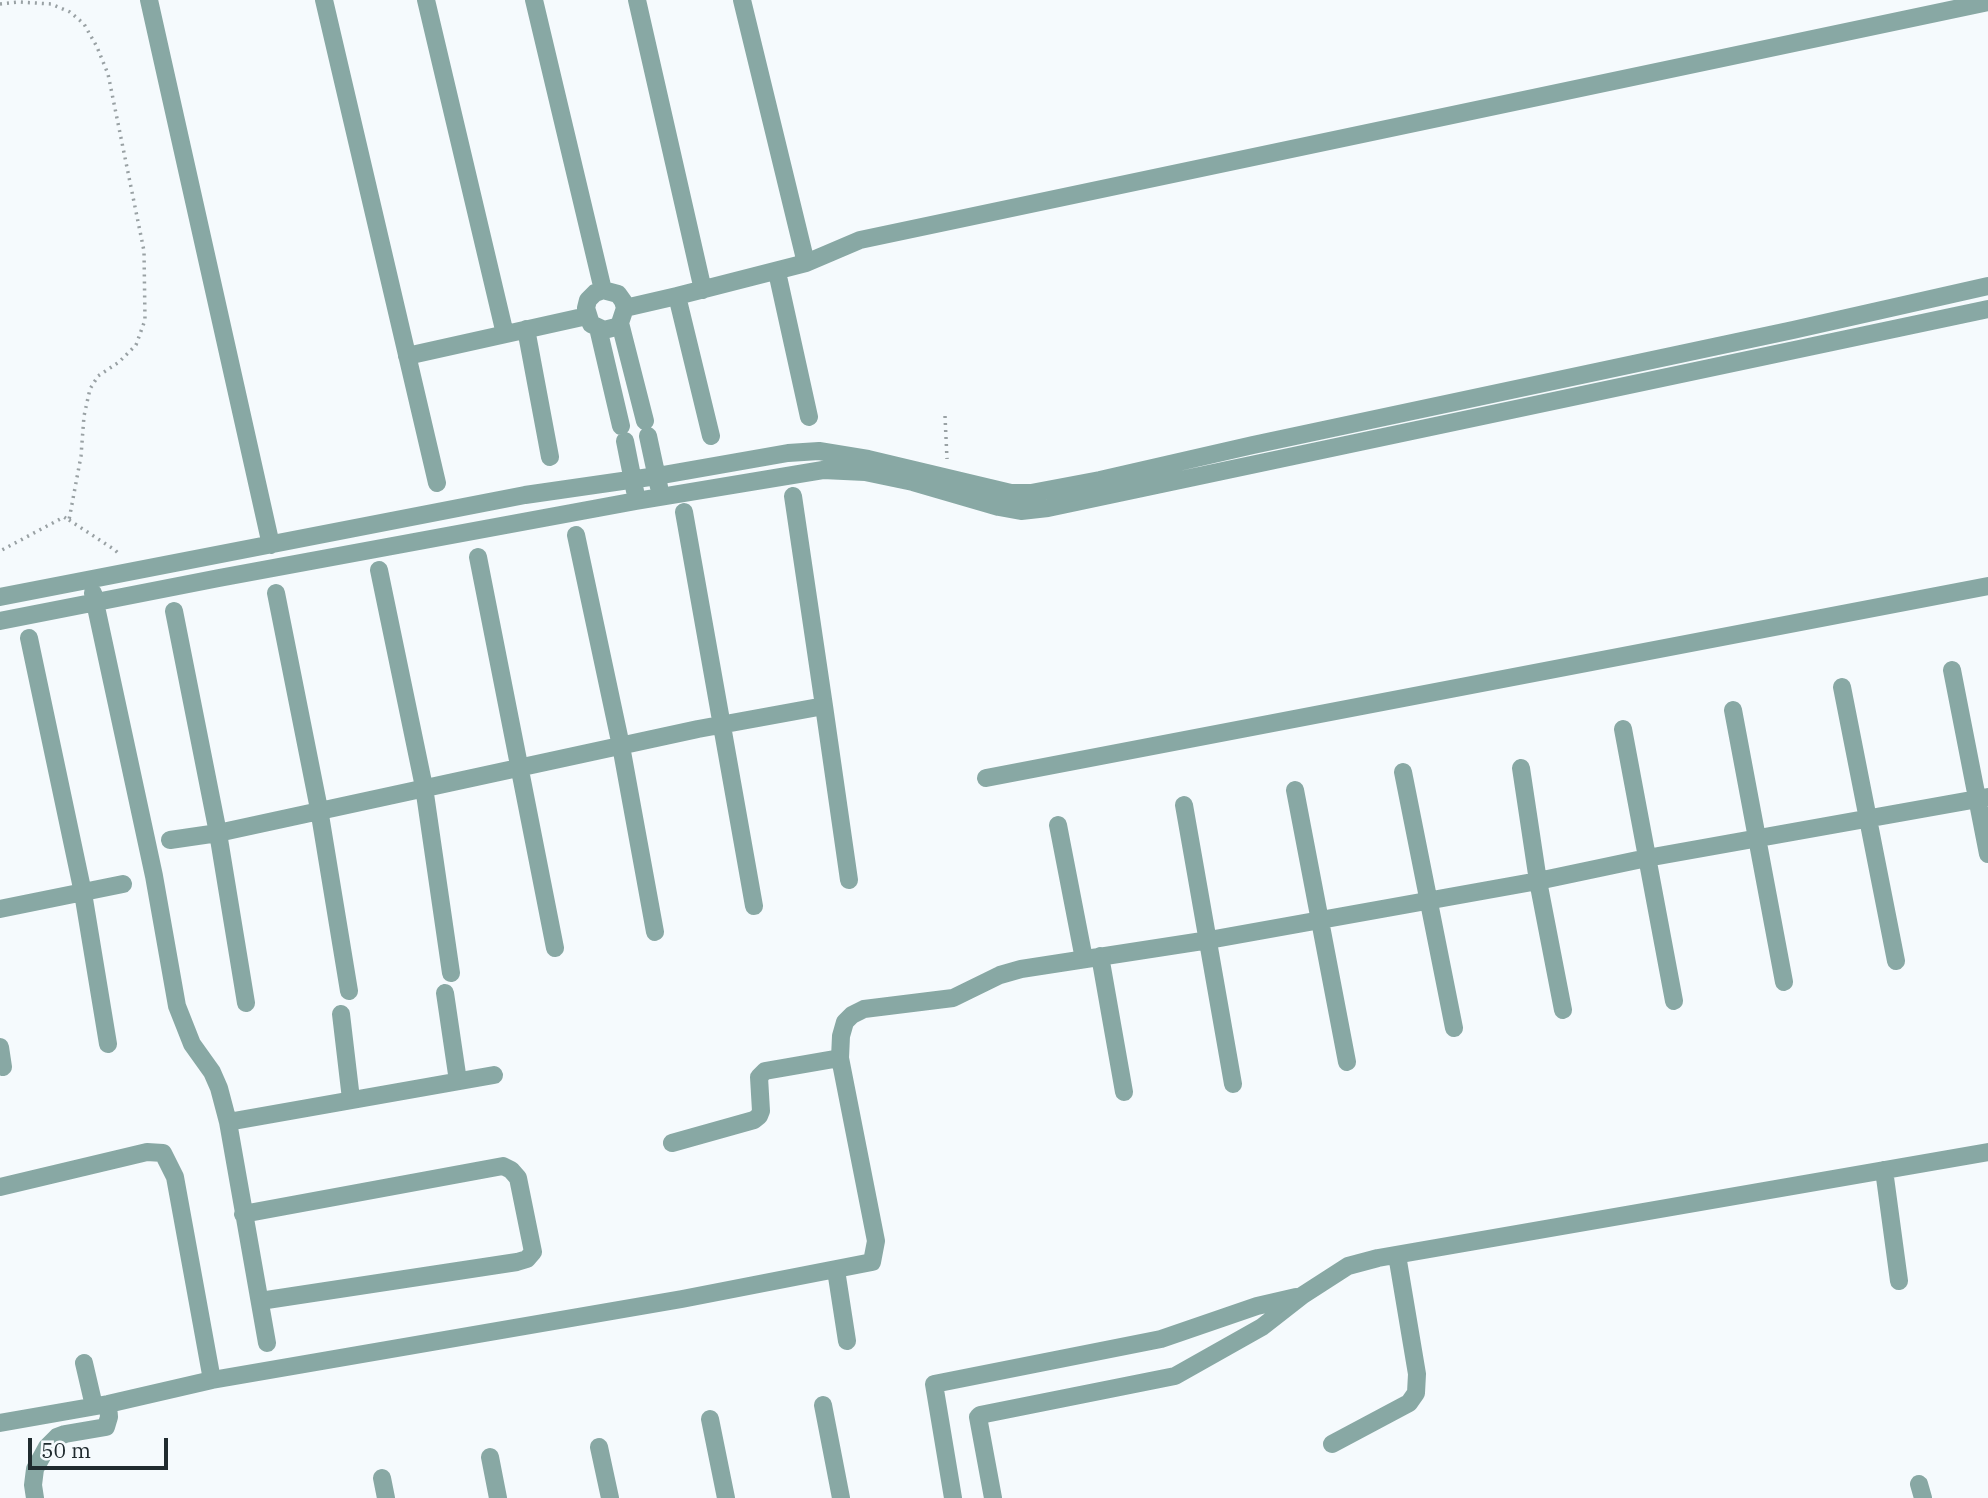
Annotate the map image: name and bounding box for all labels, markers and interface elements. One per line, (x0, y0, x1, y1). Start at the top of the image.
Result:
scale bar (32, 1424, 172, 1468)
text: 50 m (41, 1436, 91, 1464)

